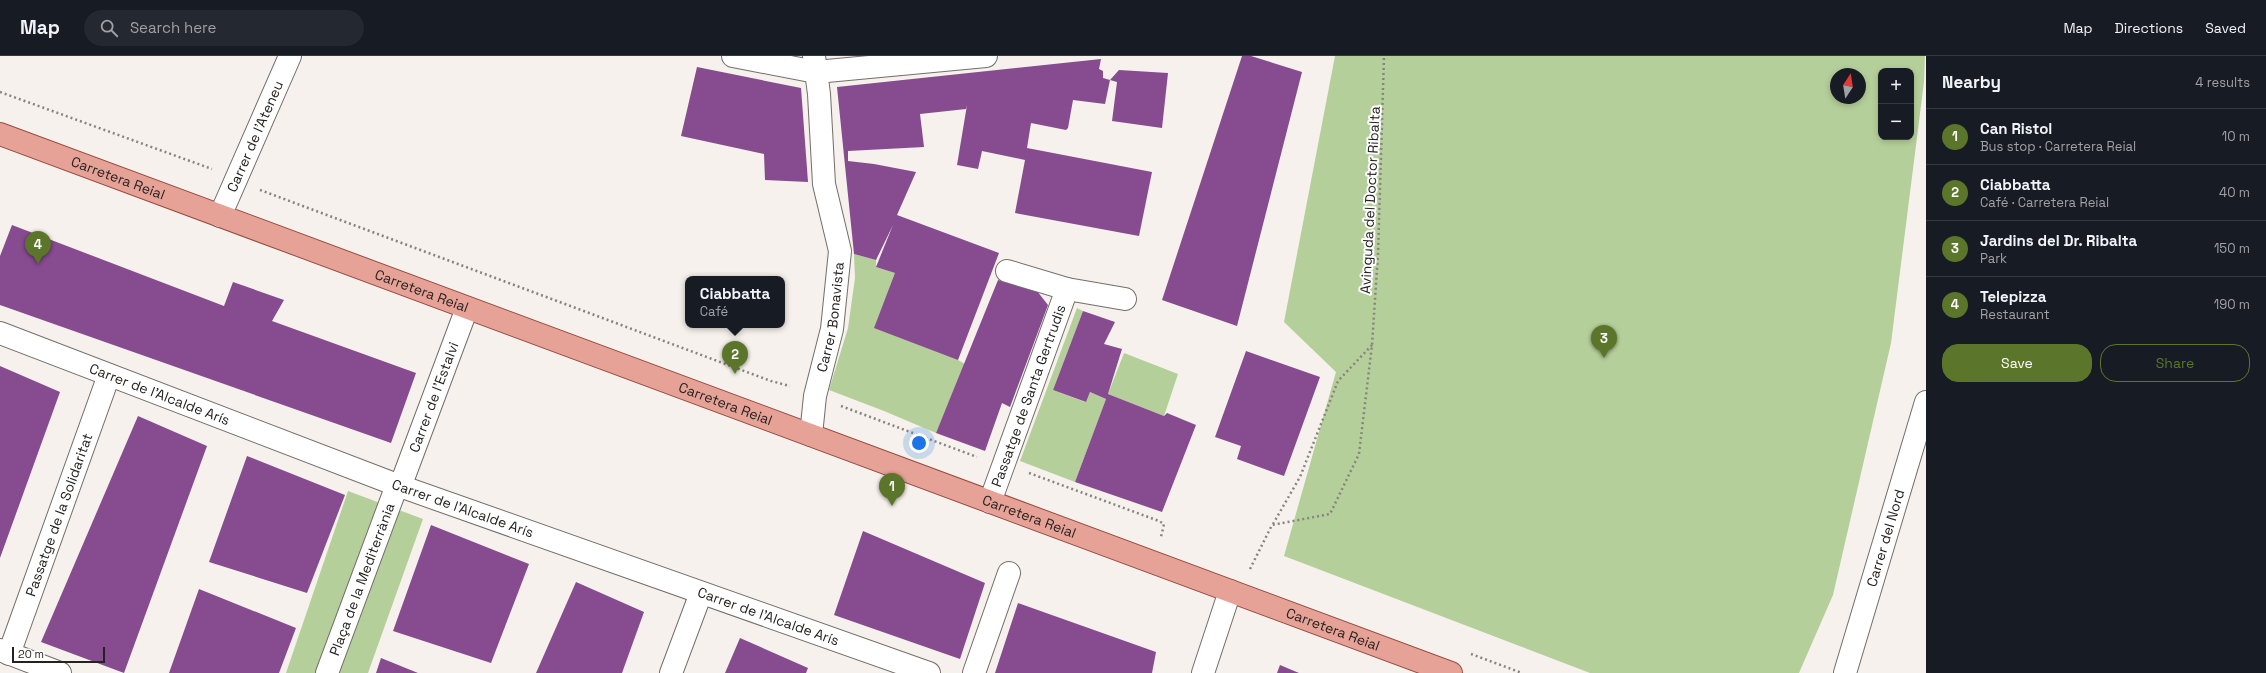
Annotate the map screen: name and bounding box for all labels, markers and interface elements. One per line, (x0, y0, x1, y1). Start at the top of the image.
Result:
search box (84, 10, 364, 46)
text: Map (20, 15, 60, 40)
icon: search (98, 17, 120, 39)
text: Search here (130, 18, 216, 37)
text: Map (2063, 19, 2093, 37)
text: Directions (2115, 19, 2183, 37)
text: Saved (2205, 19, 2246, 37)
north arrow (1830, 68, 1866, 104)
map controls (1878, 68, 1914, 140)
button: + (1878, 68, 1914, 104)
text: Nearby (1942, 71, 2001, 93)
text: 4 results (2195, 74, 2250, 91)
street label: Carrer de l'Ateneu (223, 78, 287, 195)
button: − (1878, 104, 1914, 140)
street label: Avinguda del Doctor Ribalta (1356, 106, 1384, 294)
text: Can Ristol (1980, 119, 2052, 138)
text: 1 (1952, 128, 1958, 145)
text: 10 m (2222, 128, 2250, 145)
text: Bus stop · Carretera Reial (1980, 138, 2136, 155)
street label: Carretera Reial (69, 152, 168, 203)
text: Ciabbatta (1980, 175, 2051, 194)
text: 2 (1951, 184, 1959, 201)
text: 40 m (2219, 184, 2250, 201)
text: Café · Carretera Reial (1980, 194, 2109, 211)
pin: 4 (25, 231, 51, 264)
text: Jardins del Dr. Ribalta (1980, 231, 2137, 250)
text: 3 (1951, 240, 1959, 257)
text: 150 m (2214, 240, 2250, 257)
text: Park (1980, 250, 2007, 267)
street label: Carrer Bonavista (812, 261, 848, 374)
street label: Carretera Reial (372, 265, 471, 316)
popup (685, 276, 785, 328)
text: Ciabbatta (700, 284, 770, 303)
text: Telepizza (1980, 287, 2046, 306)
text: 4 (1951, 296, 1959, 313)
text: 190 m (2214, 296, 2250, 313)
street label: Passatge de Santa Gertrudis (987, 302, 1070, 489)
text: Café (700, 303, 728, 320)
text: Restaurant (1980, 306, 2050, 323)
pin: 3 (1591, 325, 1617, 358)
street label: Carrer de l'Estalvi (405, 339, 462, 455)
pin: 2 (722, 341, 748, 374)
button: Save (1942, 344, 2092, 382)
button: Share (2100, 344, 2250, 382)
street label: Carrer de l'Alcalde Arís (87, 359, 233, 429)
street label: Carretera Reial (676, 378, 775, 429)
street label: Passatge de la Solidaritat (21, 431, 96, 599)
your location (909, 433, 929, 453)
pin: 1 (879, 473, 905, 506)
street label: Carrer de l'Alcalde Arís (389, 475, 536, 542)
street label: Carrer del Nord (1862, 487, 1908, 589)
street label: Carretera Reial (980, 491, 1079, 542)
street label: Plaça de la Mediterrània (325, 500, 399, 658)
street label: Carrer de l'Alcalde Arís (695, 583, 842, 650)
street label: Carretera Reial (1284, 604, 1382, 655)
scale bar (12, 645, 105, 664)
text: 20 m (18, 647, 44, 661)

